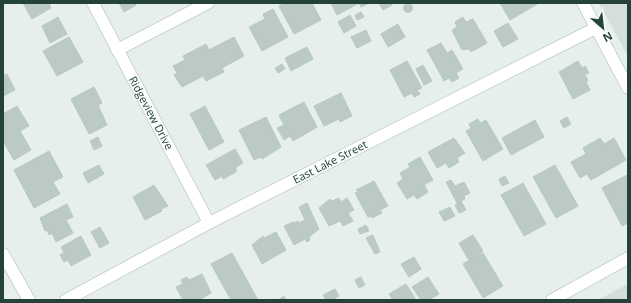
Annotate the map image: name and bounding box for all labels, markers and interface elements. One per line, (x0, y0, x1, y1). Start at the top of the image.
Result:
north arrow (583, 8, 623, 48)
text: N (600, 29, 615, 46)
street label: Ridgeview Drive (126, 73, 177, 152)
street label: East Lake Street (290, 136, 370, 187)

